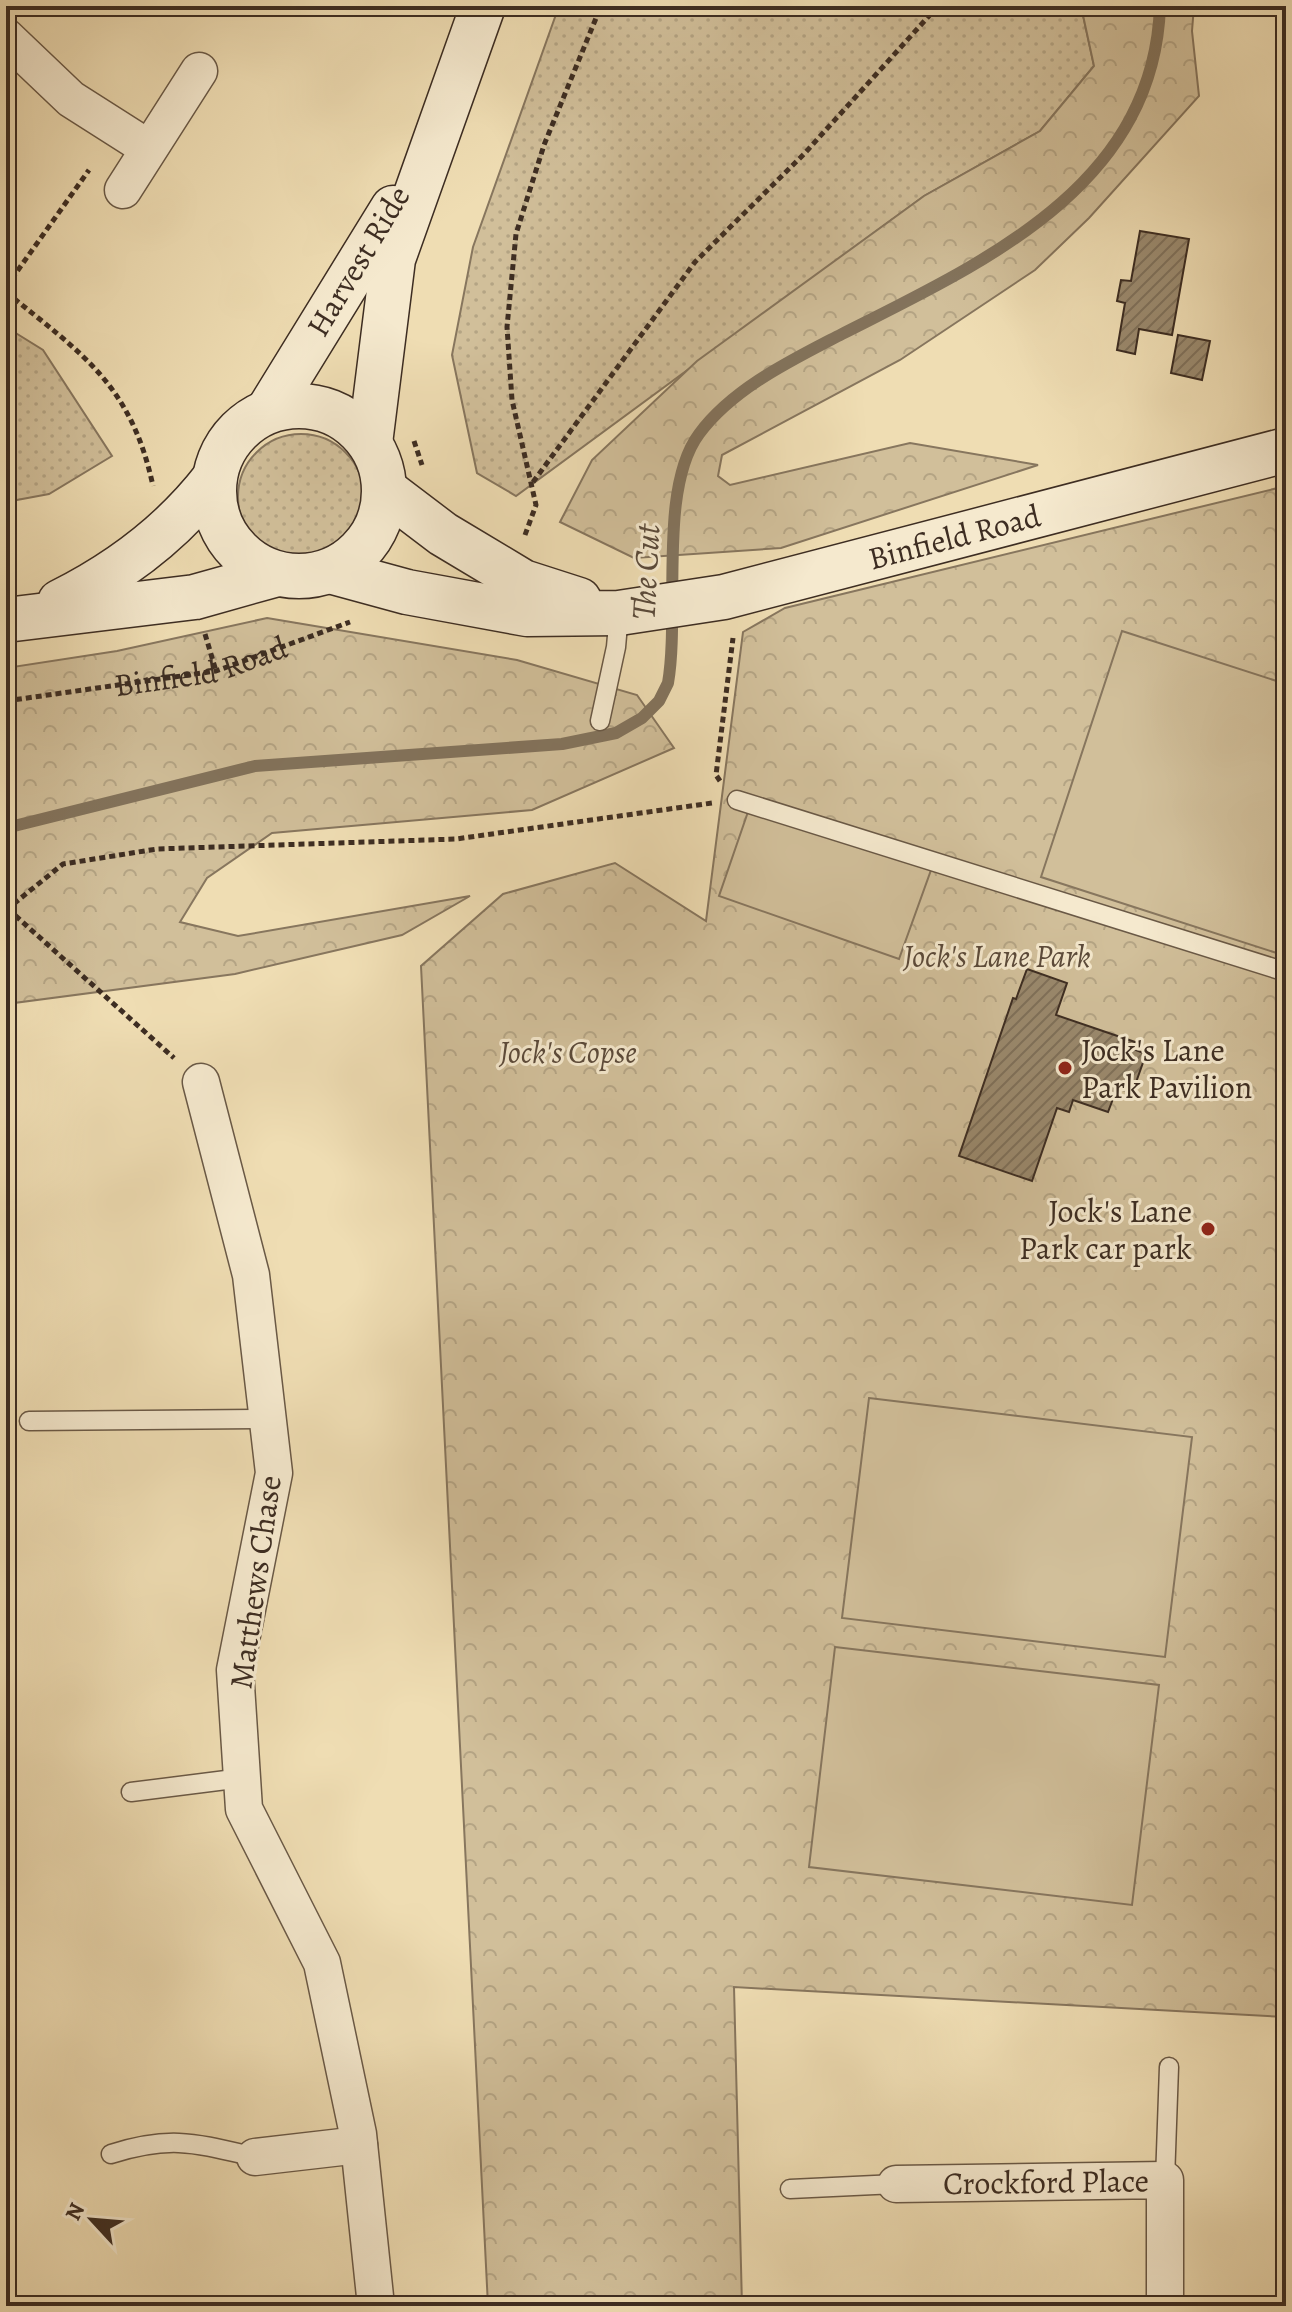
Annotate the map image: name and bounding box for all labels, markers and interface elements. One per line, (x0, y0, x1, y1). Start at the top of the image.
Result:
street label: Harvest Ride (296, 177, 420, 345)
street label: Binfield Road (863, 493, 1046, 580)
water label: The Cut (620, 522, 672, 621)
street label: Binfield Road (112, 625, 294, 707)
park label: Jock's Lane Park (902, 934, 1091, 978)
place label: Jock's Lane Park Pavilion (1081, 1028, 1252, 1109)
park label: Jock's Copse (498, 1030, 637, 1074)
marker: Jock's Lane Park Pavilion (1056, 1059, 1074, 1077)
place label: Jock's Lane Park car park (1019, 1189, 1192, 1270)
marker: Jock's Lane Park car park (1199, 1220, 1217, 1238)
street label: Matthews Chase (218, 1472, 292, 1692)
street label: Crockford Place (943, 2158, 1149, 2205)
north arrow (52, 2180, 132, 2260)
text: N (58, 2198, 92, 2225)

